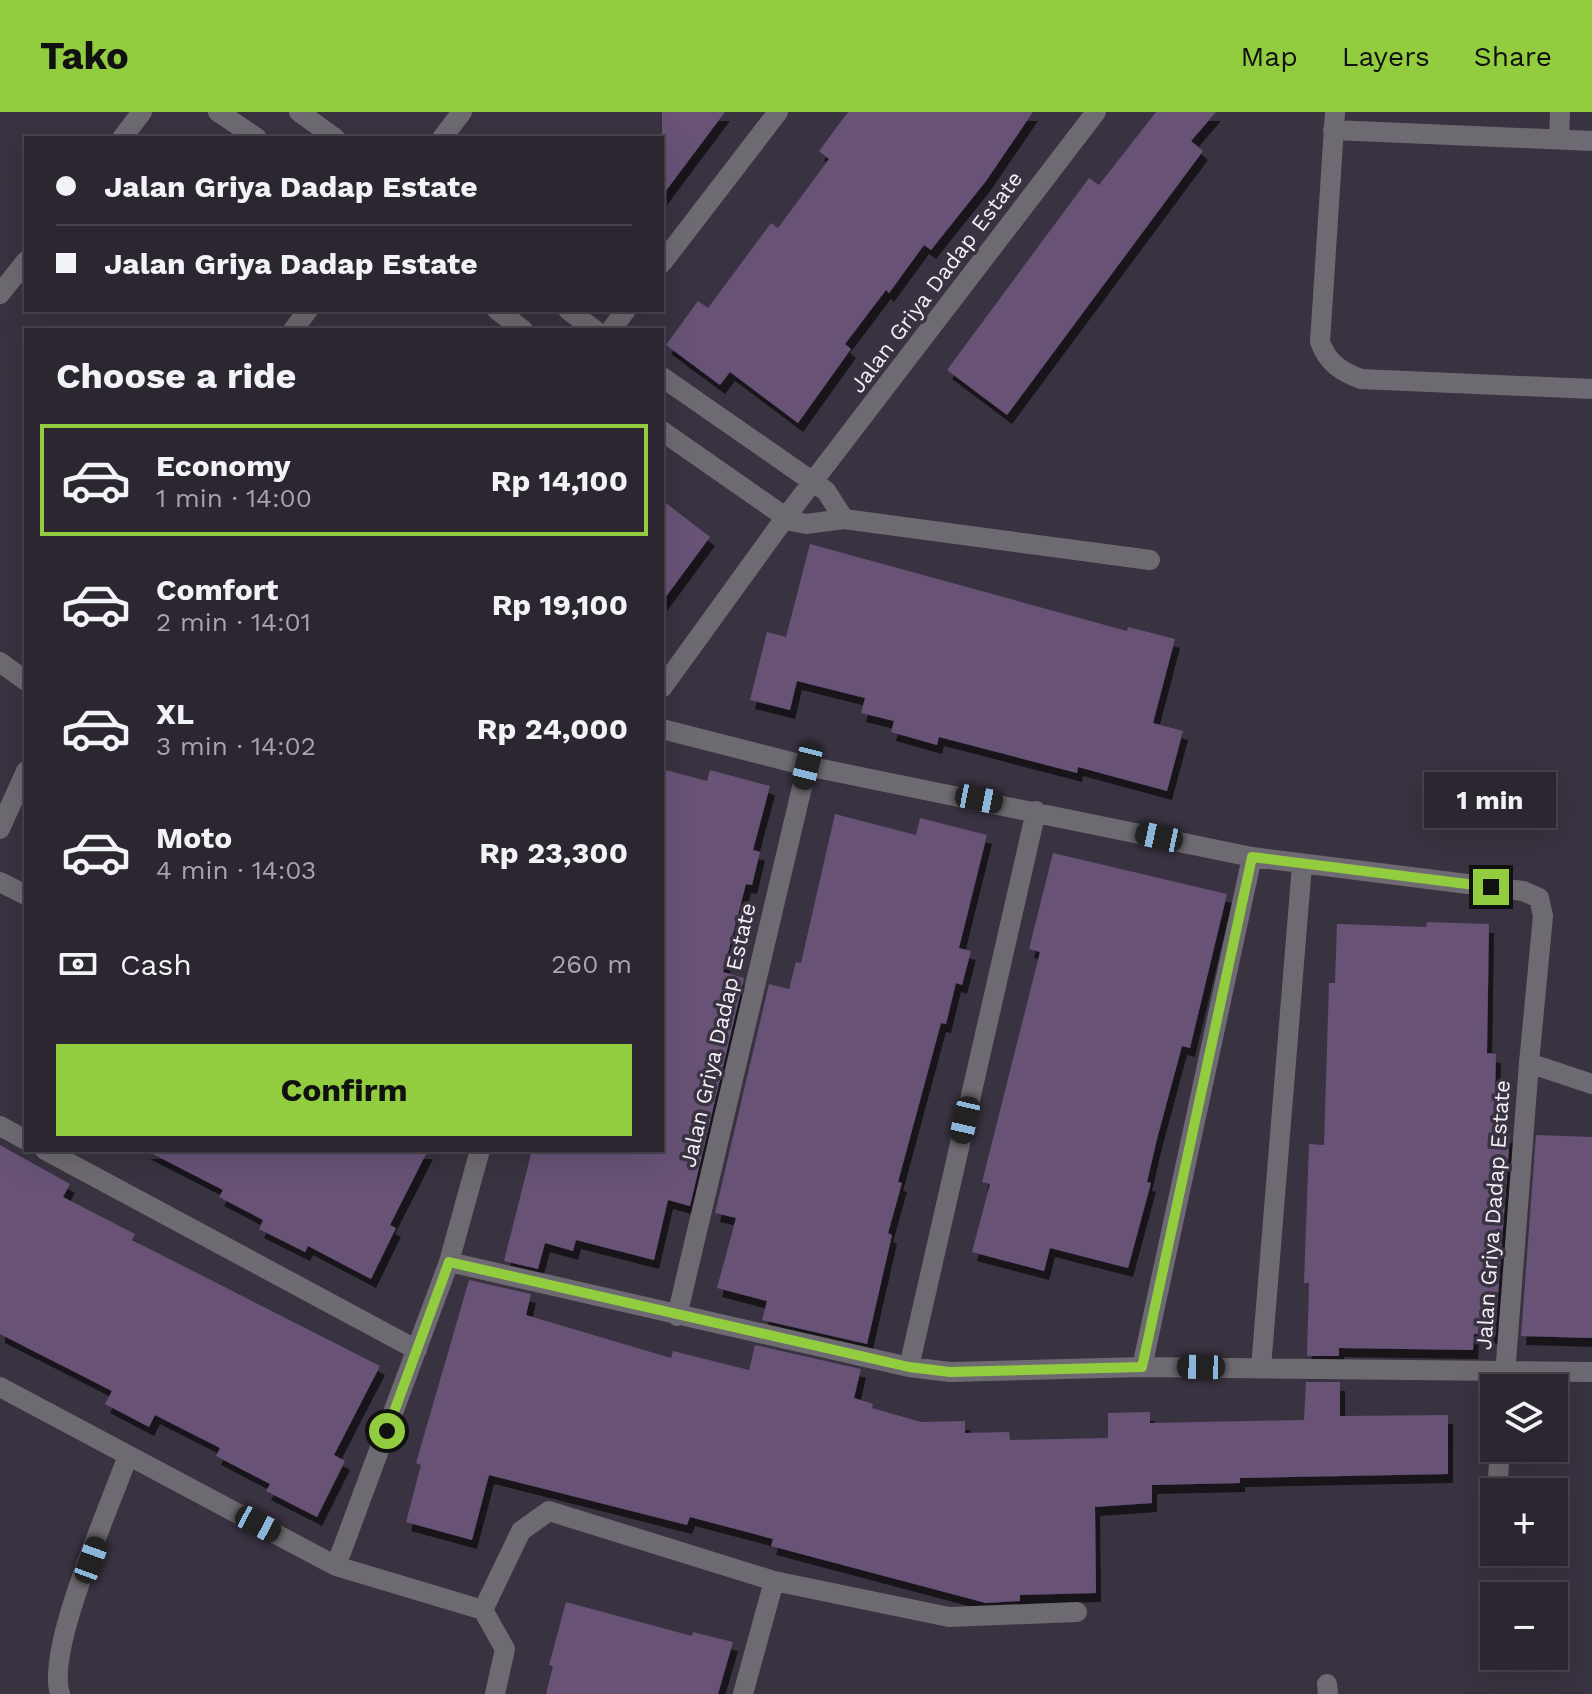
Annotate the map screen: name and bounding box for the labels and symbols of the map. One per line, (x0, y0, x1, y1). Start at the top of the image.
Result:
street label: Jalan Griya Dadap Estate (845, 166, 1027, 398)
car (790, 740, 824, 792)
callout: 1 min (1425, 771, 1557, 827)
car (953, 783, 1005, 815)
car (1133, 820, 1185, 854)
route end (1473, 869, 1509, 905)
street label: Jalan Griya Dadap Estate (675, 900, 761, 1170)
street label: Jalan Griya Dadap Estate (1471, 1079, 1515, 1351)
car (948, 1094, 982, 1146)
car (1177, 1355, 1225, 1379)
route start (369, 1413, 405, 1449)
car (231, 1502, 285, 1546)
car (72, 1533, 110, 1587)

